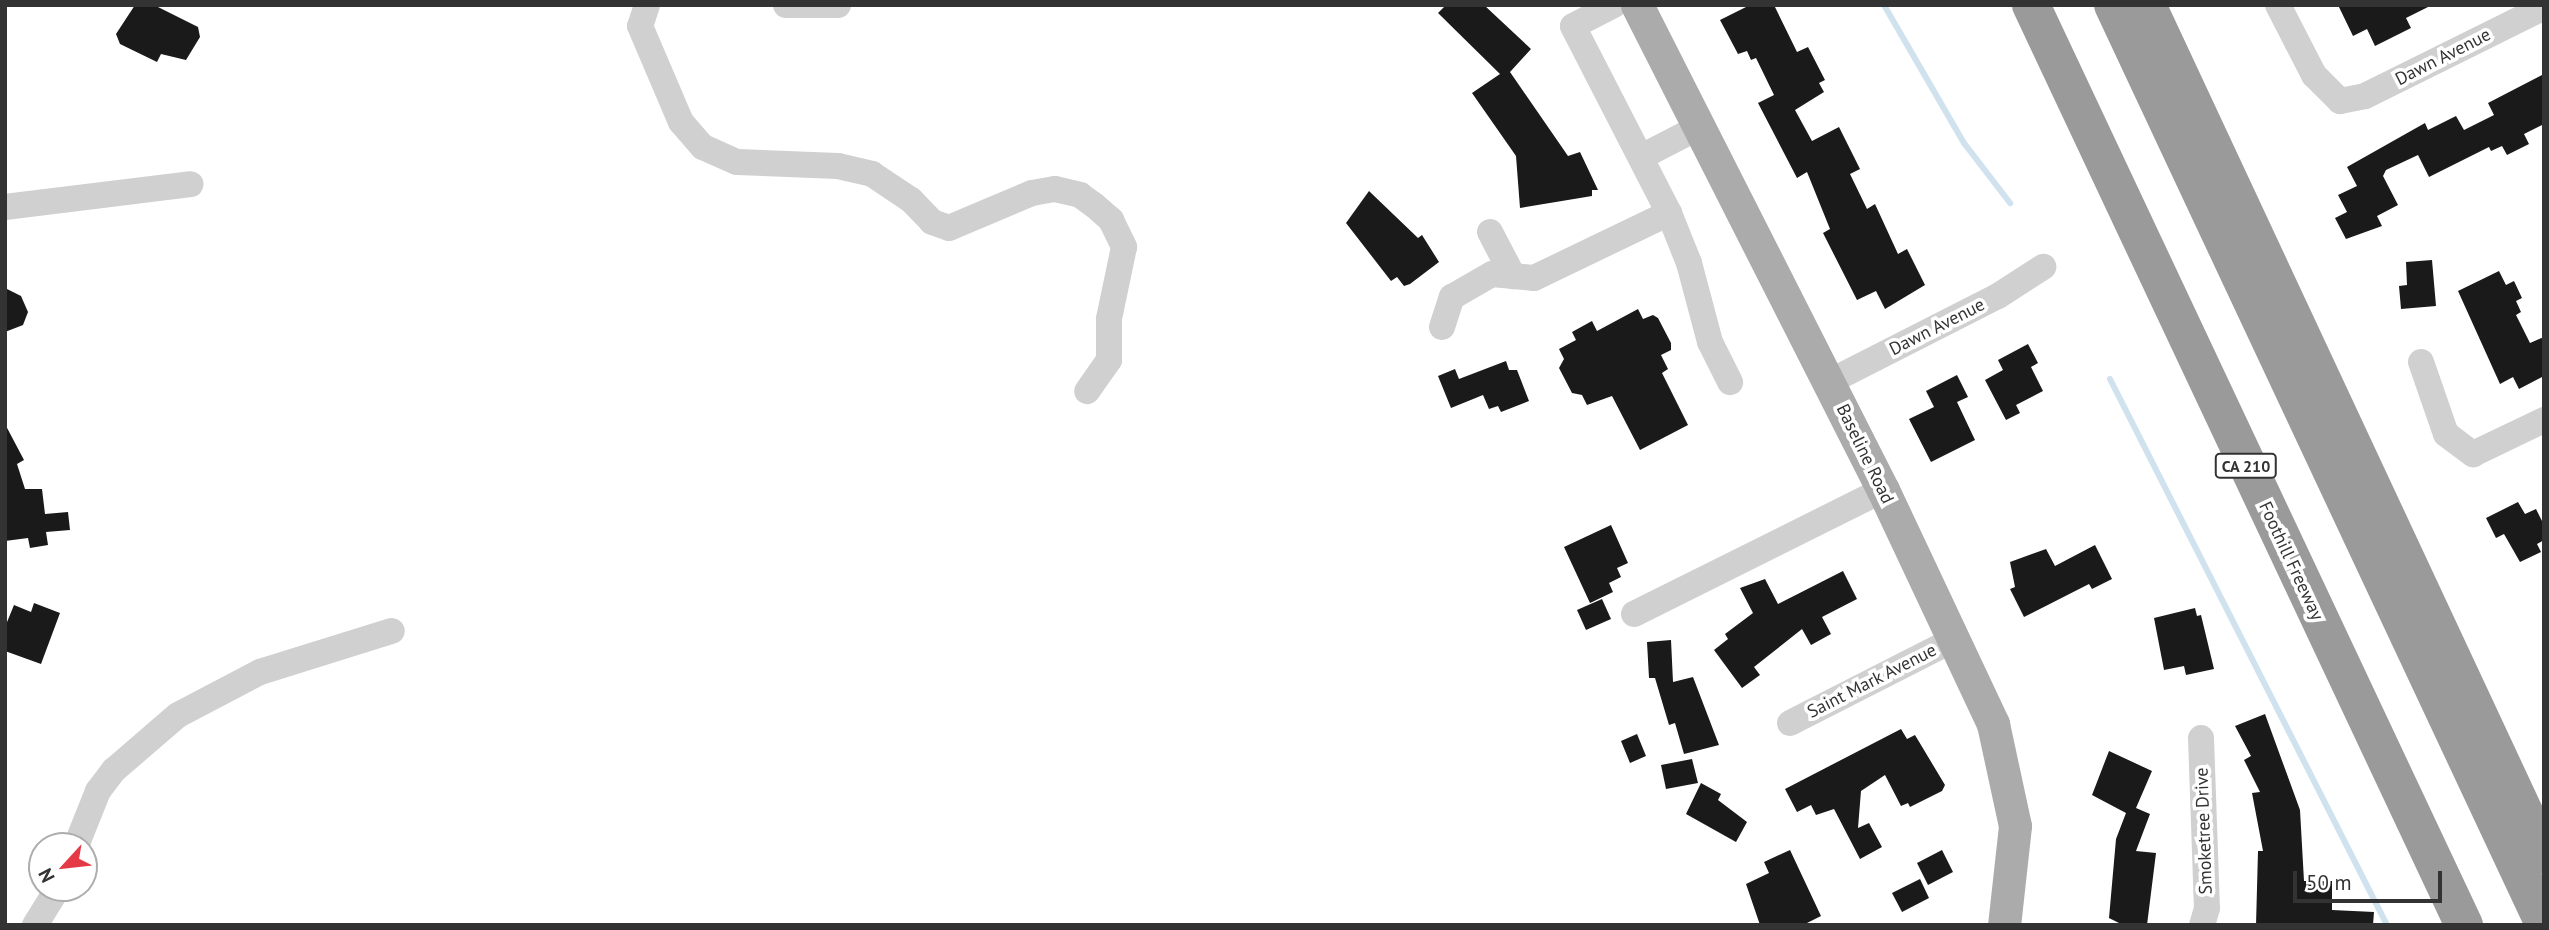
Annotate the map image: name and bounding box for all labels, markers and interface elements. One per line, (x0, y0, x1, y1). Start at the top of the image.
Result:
street label: Dawn Avenue (2391, 24, 2495, 90)
street label: Dawn Avenue (1885, 294, 1989, 360)
street label: Baseline Road (1832, 401, 1898, 507)
road number: CA 210 (2213, 453, 2279, 478)
street label: Foothill Freeway (2254, 498, 2328, 624)
street label: Saint Mark Avenue (1803, 639, 1941, 723)
street label: Smoketree Drive (2191, 767, 2217, 895)
north arrow (28, 832, 98, 902)
scale bar (2297, 856, 2446, 900)
text: N (33, 865, 60, 887)
text: 50 m (2306, 869, 2352, 896)

